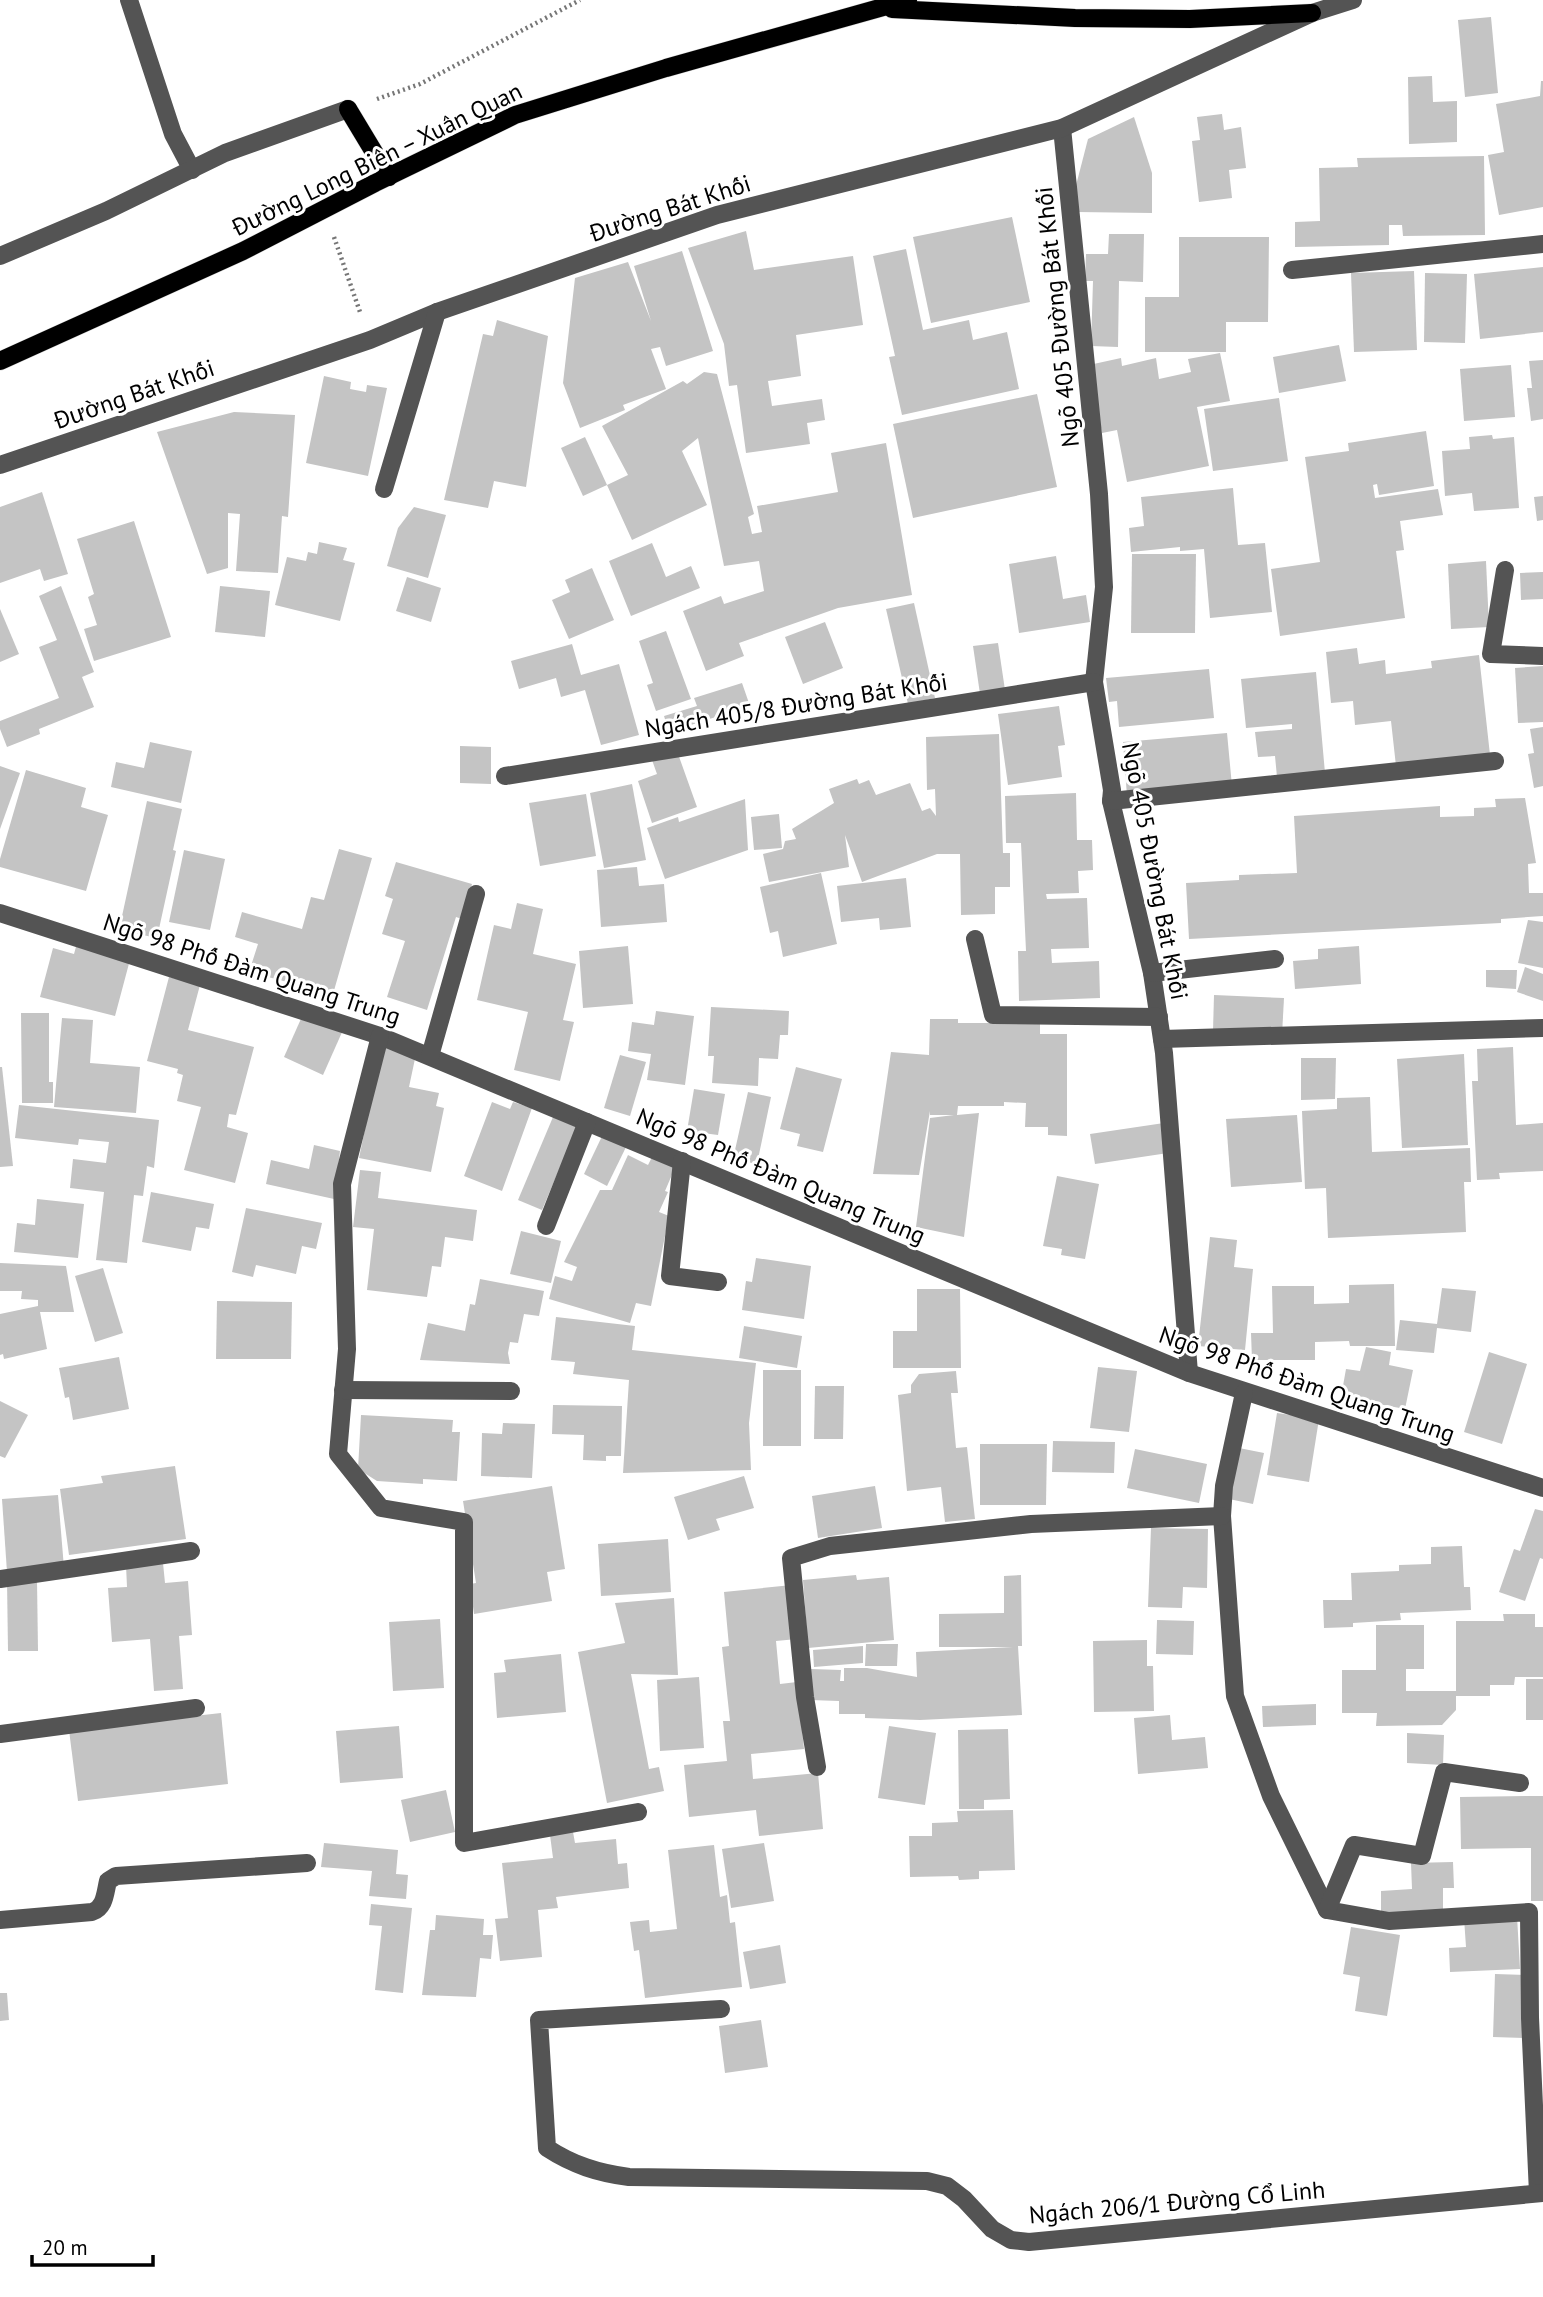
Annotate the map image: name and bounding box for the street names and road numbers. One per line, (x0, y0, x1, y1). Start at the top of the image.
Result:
street label: Đường Long Biên – Xuân Quan (226, 75, 527, 243)
street label: Đường Bát Khối (585, 167, 754, 249)
street label: Ngõ 405 Đường Bát Khối (1028, 185, 1086, 449)
street label: Đường Bát Khối (49, 352, 218, 436)
street label: Ngách 405/8 Đường Bát Khối (642, 666, 950, 744)
street label: Ngõ 405 Đường Bát Khối (1115, 740, 1195, 1002)
street label: Ngõ 98 Phố Đàm Quang Trung (99, 906, 405, 1032)
street label: Ngõ 98 Phố Đàm Quang Trung (632, 1101, 930, 1251)
street label: Ngõ 98 Phố Đàm Quang Trung (1155, 1319, 1459, 1449)
street label: Ngách 206/1 Đường Cổ Linh (1028, 2174, 1326, 2230)

